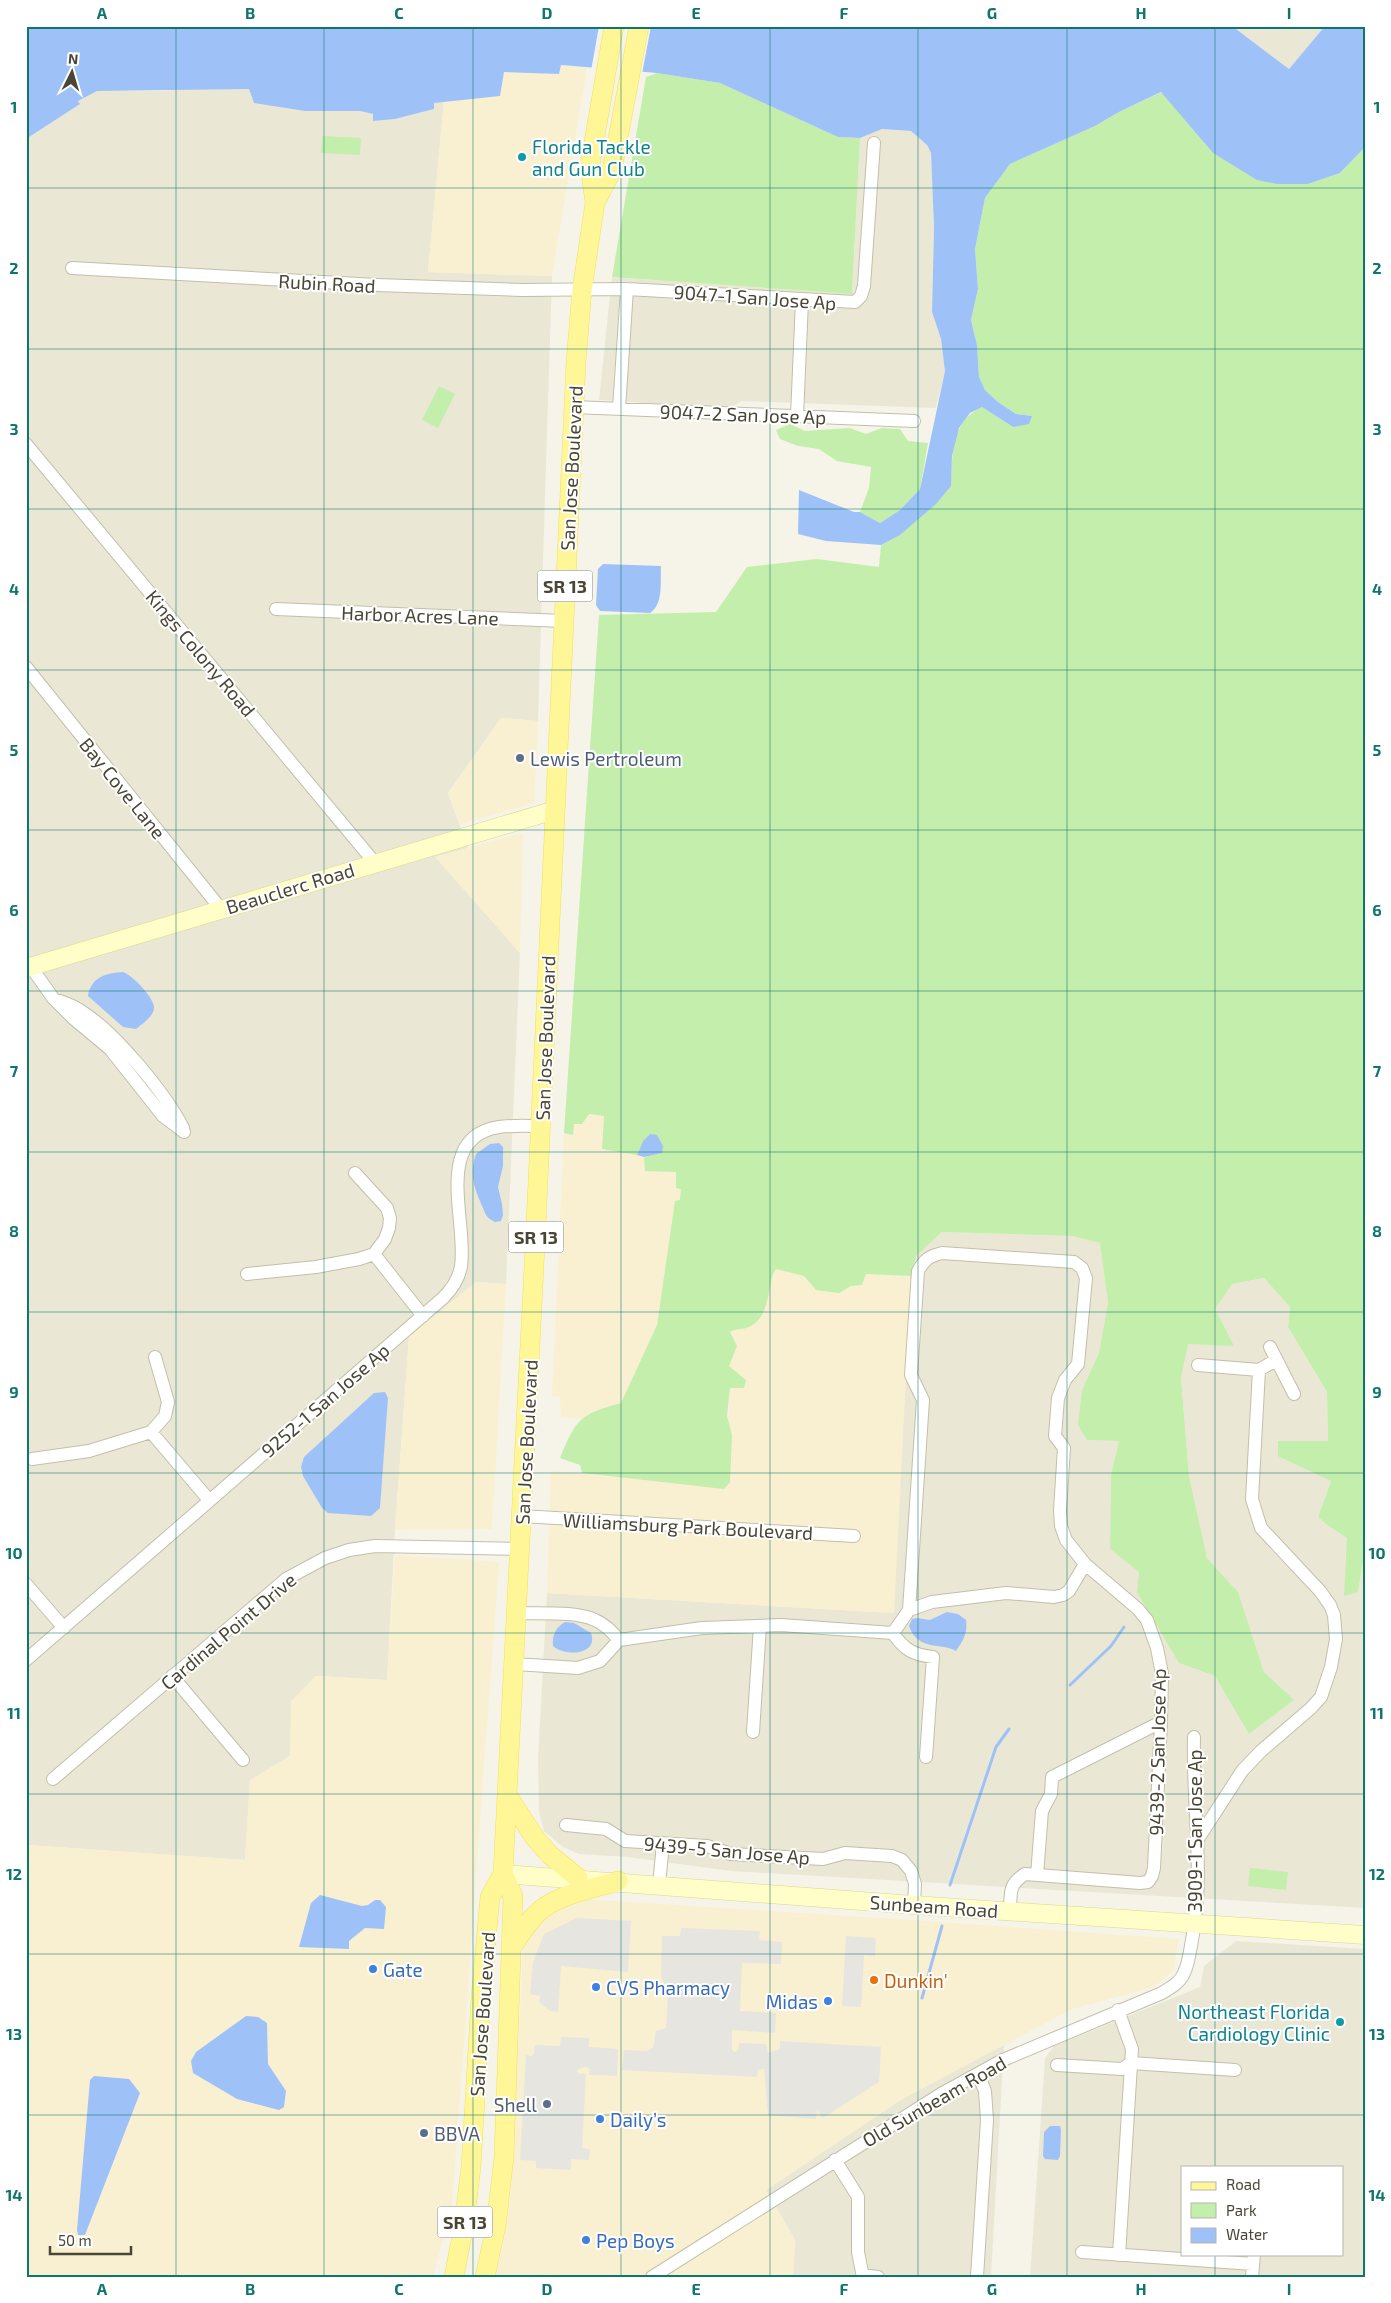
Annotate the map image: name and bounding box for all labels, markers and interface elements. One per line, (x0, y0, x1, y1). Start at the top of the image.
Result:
text: A (97, 3, 108, 22)
text: B (245, 3, 255, 22)
text: C (394, 3, 404, 22)
text: D (542, 3, 553, 22)
text: E (691, 3, 701, 22)
text: F (840, 3, 849, 22)
text: G (987, 3, 997, 22)
text: H (1135, 3, 1147, 22)
text: I (1287, 3, 1291, 22)
north arrow (48, 48, 98, 98)
text: N (67, 50, 79, 67)
text: 1 (11, 97, 17, 116)
text: 1 (1374, 97, 1380, 116)
place label: Florida Tackle and Gun Club (532, 135, 651, 180)
marker: Florida Tackle and Gun Club (516, 151, 528, 163)
text: 2 (9, 258, 19, 277)
text: 2 (1372, 258, 1382, 277)
street label: Rubin Road (278, 269, 376, 297)
street label: 9047-1 San Jose Ap (673, 280, 837, 314)
street label: San Jose Boulevard (555, 385, 587, 551)
street label: 9047-2 San Jose Ap (659, 400, 827, 428)
text: 3 (9, 419, 19, 438)
text: 3 (1372, 419, 1382, 438)
road number: SR 13 (538, 570, 592, 602)
text: 4 (9, 579, 19, 598)
text: 4 (1372, 579, 1382, 598)
street label: Kings Colony Road (141, 585, 261, 721)
street label: Harbor Acres Lane (341, 601, 499, 629)
street label: Bay Cove Lane (75, 733, 171, 843)
text: 5 (10, 740, 19, 759)
text: 5 (1373, 740, 1382, 759)
place label: Lewis Pertroleum (530, 747, 682, 770)
marker: Lewis Pertroleum (514, 752, 526, 764)
street label: Beauclerc Road (223, 858, 357, 918)
text: 6 (9, 900, 19, 919)
text: 6 (1372, 900, 1382, 919)
street label: San Jose Boulevard (531, 955, 559, 1121)
text: 7 (10, 1061, 19, 1080)
text: 7 (1373, 1061, 1382, 1080)
text: 8 (9, 1221, 19, 1240)
text: 8 (1372, 1221, 1382, 1240)
road number: SR 13 (508, 1222, 564, 1252)
street label: 9252-1 San Jose Ap (256, 1338, 394, 1462)
street label: San Jose Boulevard (510, 1359, 542, 1525)
text: 9 (9, 1382, 19, 1401)
text: 9 (1372, 1382, 1382, 1401)
street label: Williamsburg Park Boulevard (562, 1508, 814, 1544)
text: 10 (5, 1543, 23, 1562)
text: 10 (1368, 1543, 1386, 1562)
street label: Cardinal Point Drive (156, 1568, 300, 1694)
street label: 9439-2 San Jose Ap (1144, 1668, 1170, 1836)
text: 11 (7, 1703, 21, 1722)
text: 11 (1370, 1703, 1384, 1722)
street label: 3909-1 San Jose Ap (1183, 1749, 1206, 1913)
street label: 9439-5 San Jose Ap (643, 1831, 811, 1869)
text: 12 (6, 1864, 22, 1883)
text: 12 (1369, 1864, 1385, 1883)
street label: Sunbeam Road (869, 1890, 999, 1922)
street label: San Jose Boulevard (465, 1931, 499, 2097)
place label: Gate (383, 1958, 423, 1981)
marker: Gate (367, 1963, 379, 1975)
place label: Dunkin' (884, 1969, 948, 1992)
marker: Dunkin' (868, 1974, 880, 1986)
place label: CVS Pharmacy (606, 1976, 730, 1999)
marker: CVS Pharmacy (590, 1981, 602, 1993)
place label: Midas (766, 1990, 818, 2013)
marker: Midas (822, 1995, 834, 2007)
place label: Northeast Florida Cardiology Clinic (1178, 2000, 1330, 2045)
marker: Northeast Florida Cardiology Clinic (1334, 2016, 1346, 2028)
text: 13 (6, 2024, 22, 2043)
text: 13 (1369, 2024, 1385, 2043)
street label: Old Sunbeam Road (858, 2051, 1010, 2151)
place label: Shell (494, 2093, 537, 2116)
marker: Shell (541, 2098, 553, 2110)
place label: Daily’s (610, 2108, 667, 2131)
marker: Daily’s (594, 2113, 606, 2125)
place label: BBVA (434, 2122, 480, 2145)
marker: BBVA (418, 2127, 430, 2139)
legend (1181, 2166, 1344, 2256)
text: Road (1226, 2175, 1261, 2193)
text: 14 (5, 2185, 23, 2204)
text: 14 (1368, 2185, 1386, 2204)
text: Park (1226, 2201, 1257, 2219)
road number: SR 13 (438, 2206, 492, 2238)
scale bar (50, 2223, 131, 2255)
text: Water (1226, 2225, 1268, 2243)
place label: Pep Boys (596, 2229, 675, 2252)
text: 50 m (58, 2231, 92, 2249)
marker: Pep Boys (580, 2234, 592, 2246)
text: A (97, 2279, 108, 2298)
text: B (245, 2279, 255, 2298)
text: C (394, 2279, 404, 2298)
text: D (542, 2279, 553, 2298)
text: E (691, 2279, 701, 2298)
text: F (840, 2279, 849, 2298)
text: G (987, 2279, 997, 2298)
text: H (1135, 2279, 1147, 2298)
text: I (1287, 2279, 1291, 2298)

